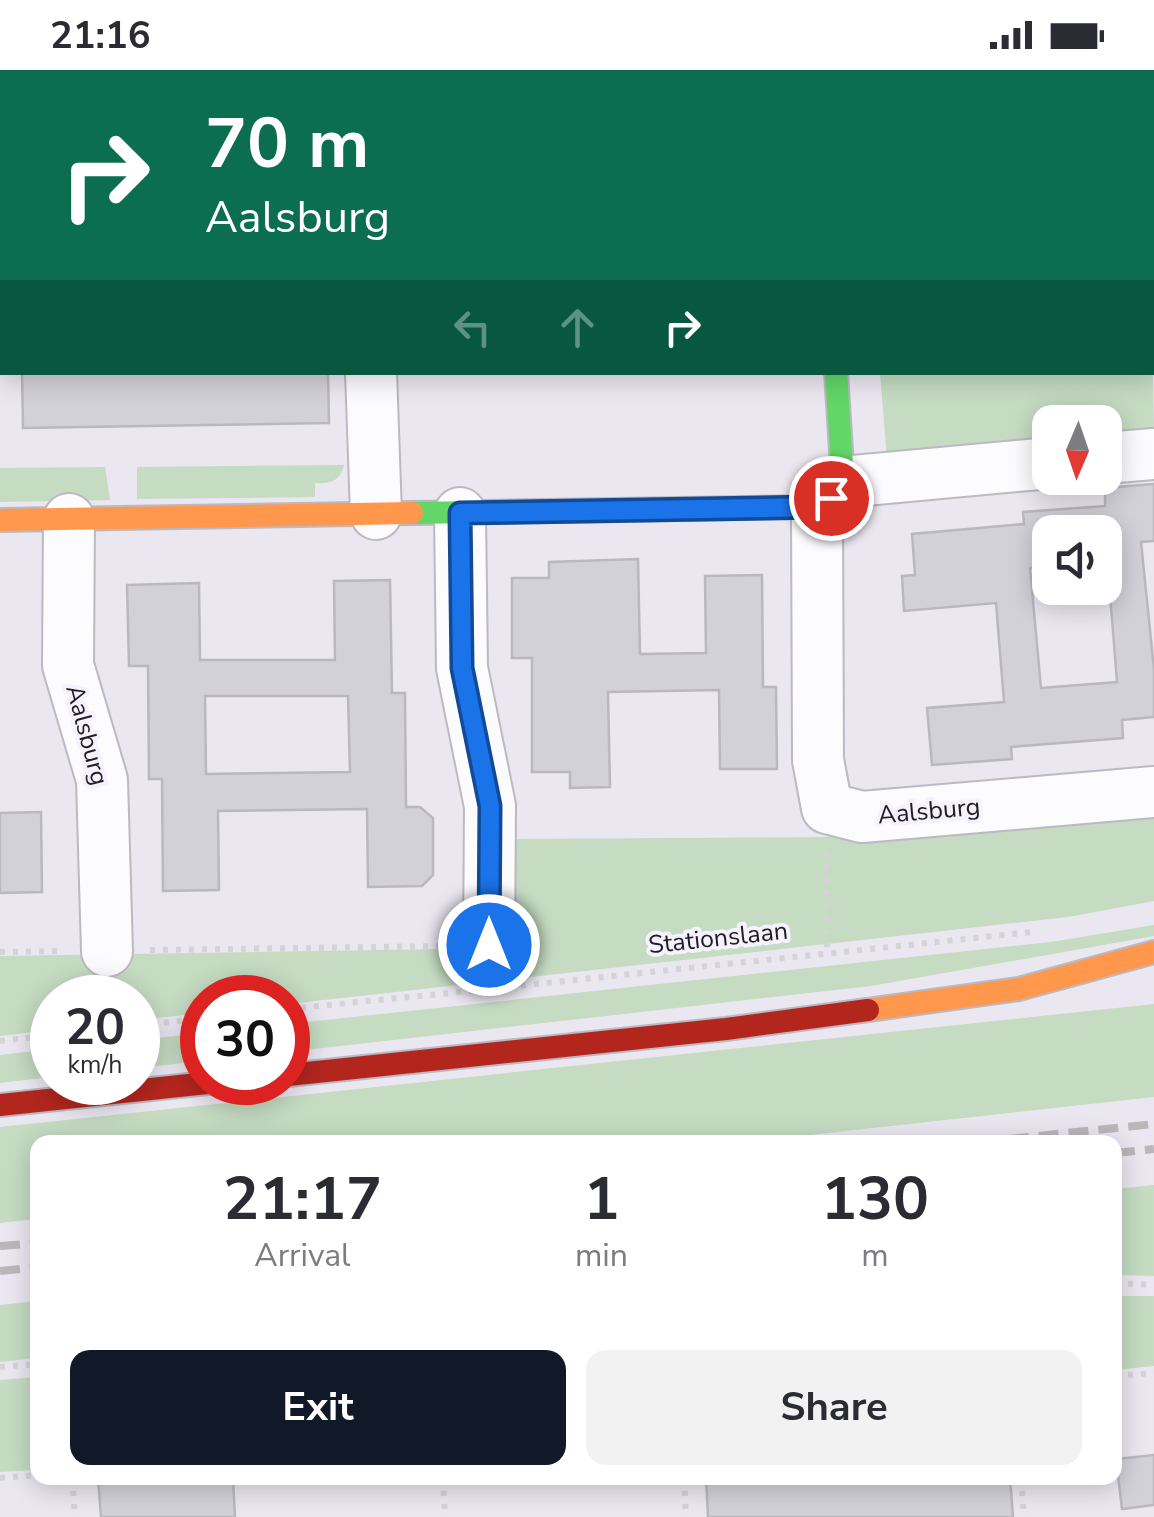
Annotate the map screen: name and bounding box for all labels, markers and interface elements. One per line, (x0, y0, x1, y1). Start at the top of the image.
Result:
text: 21:16 (50, 10, 151, 61)
text: 70 m (205, 96, 369, 192)
icon: right (40, 110, 170, 240)
text: Aalsburg (205, 187, 390, 248)
icon: left (445, 300, 500, 355)
icon: ahead (550, 300, 605, 355)
icon: right (655, 300, 710, 355)
north arrow (1032, 405, 1122, 495)
map controls (1032, 405, 1122, 605)
pin (789, 456, 874, 541)
icon: arrive (804, 471, 859, 526)
button: sound (1032, 515, 1122, 605)
street label: Aalsburg (57, 681, 117, 789)
street label: Aalsburg (876, 790, 982, 832)
position arrow (437, 893, 541, 997)
street label: Stationslaan (647, 914, 789, 962)
speed limit sign: 30 (180, 975, 310, 1105)
text: 20 (65, 993, 125, 1062)
text: km/h (67, 1048, 123, 1082)
text: 21:17 (223, 1158, 382, 1240)
text: 1 (583, 1158, 619, 1240)
text: 130 (821, 1158, 929, 1240)
text: Arrival (254, 1234, 351, 1277)
text: min (575, 1234, 628, 1277)
text: m (861, 1234, 889, 1277)
button: Exit (70, 1350, 566, 1465)
button: Share (586, 1350, 1082, 1465)

